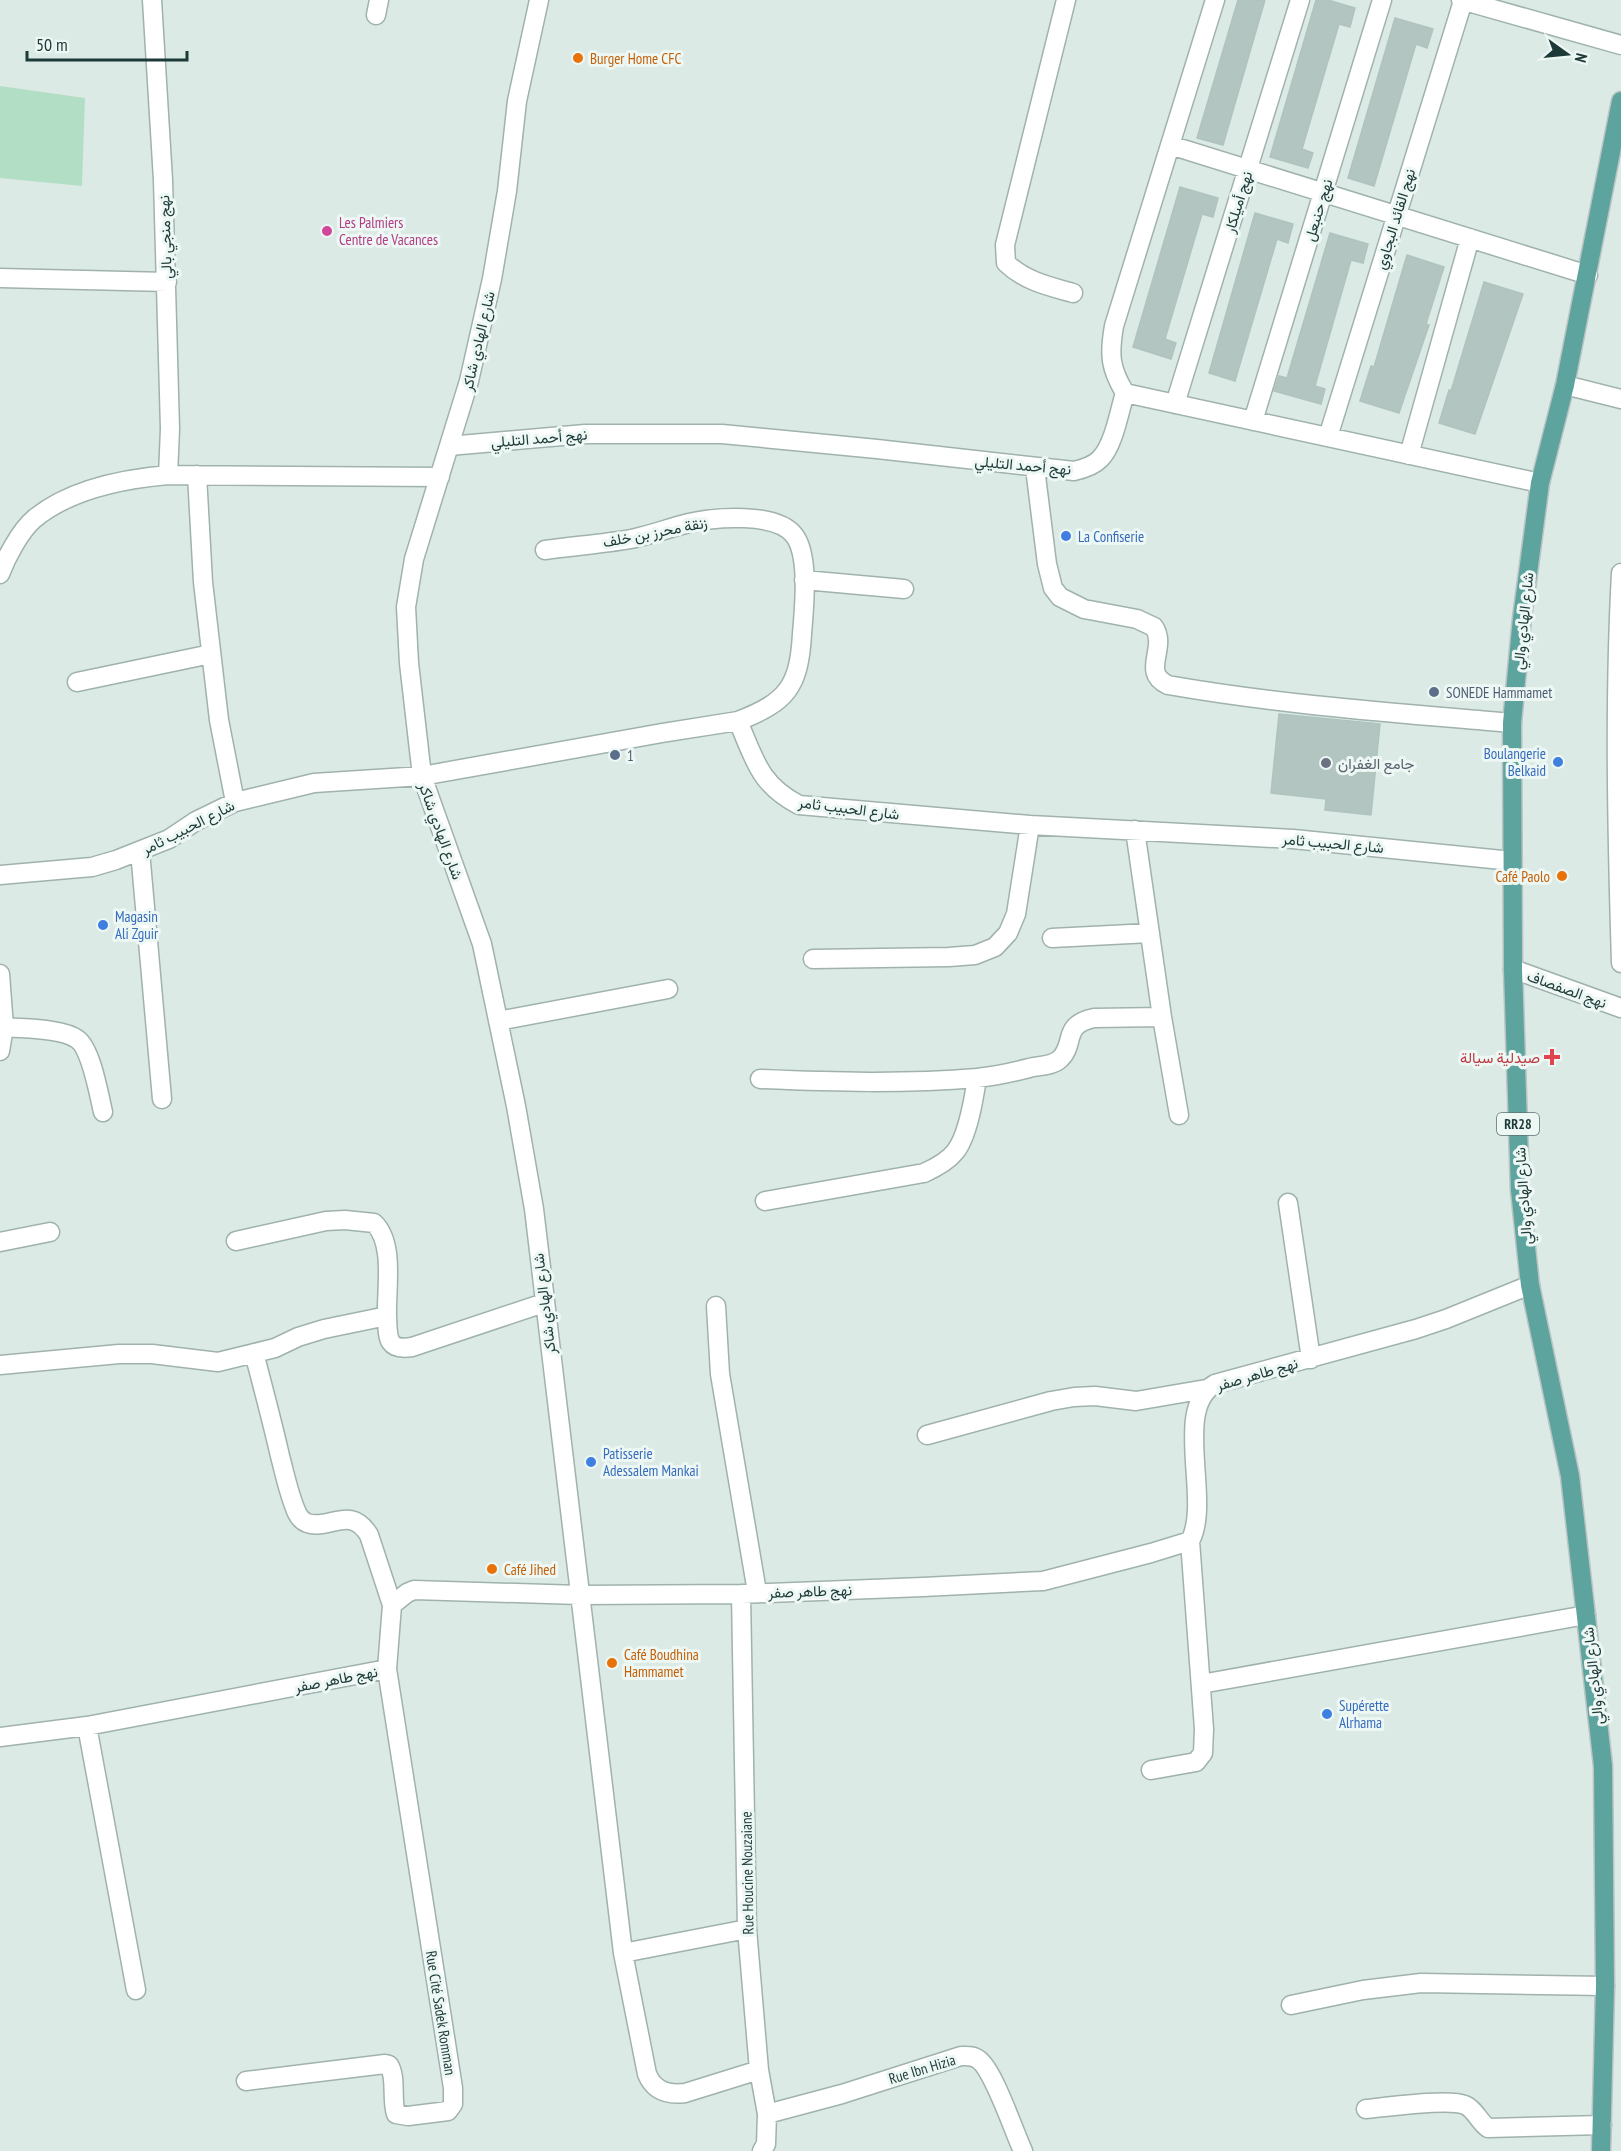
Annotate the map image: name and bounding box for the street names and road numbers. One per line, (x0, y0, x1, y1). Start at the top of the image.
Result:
street label: نهج القائد البجاوي (1371, 166, 1423, 273)
street label: نهج أميلكار (1219, 169, 1258, 237)
street label: نهج حنبعل (1300, 177, 1338, 244)
street label: نهج منجي بالي (154, 195, 180, 279)
street label: شارع الهادي شاكر (457, 289, 503, 395)
street label: نهج أحمد التليلي (490, 424, 588, 456)
street label: نهج أحمد التليلي (974, 451, 1072, 483)
street label: زنقة محرز بن خلف (601, 513, 709, 552)
street label: شارع الهادي والي (1508, 571, 1542, 671)
street label: شارع الهادي شاكر (411, 779, 467, 884)
street label: شارع الحبيب ثامر (796, 792, 901, 826)
street label: شارع الحبيب ثامر (137, 795, 239, 861)
street label: شارع الحبيب ثامر (1280, 829, 1385, 859)
street label: نهج الصفصاف (1524, 966, 1609, 1014)
road number: RR28 (1497, 1113, 1539, 1135)
street label: شارع الهادي والي (1510, 1146, 1540, 1245)
street label: شارع الهادي شاكر (528, 1252, 564, 1357)
street label: نهج طاهر صفر (1213, 1353, 1301, 1397)
street label: نهج طاهر صفر (767, 1580, 852, 1604)
street label: شارع الهادي والي (1578, 1626, 1612, 1726)
street label: نهج طاهر صفر (292, 1662, 379, 1699)
street label: Rue Houcine Nouzaiane (736, 1811, 758, 1935)
street label: Rue Cité Sadek Romman (422, 1950, 460, 2076)
street label: Rue Ibn Hizia (886, 2050, 958, 2088)

